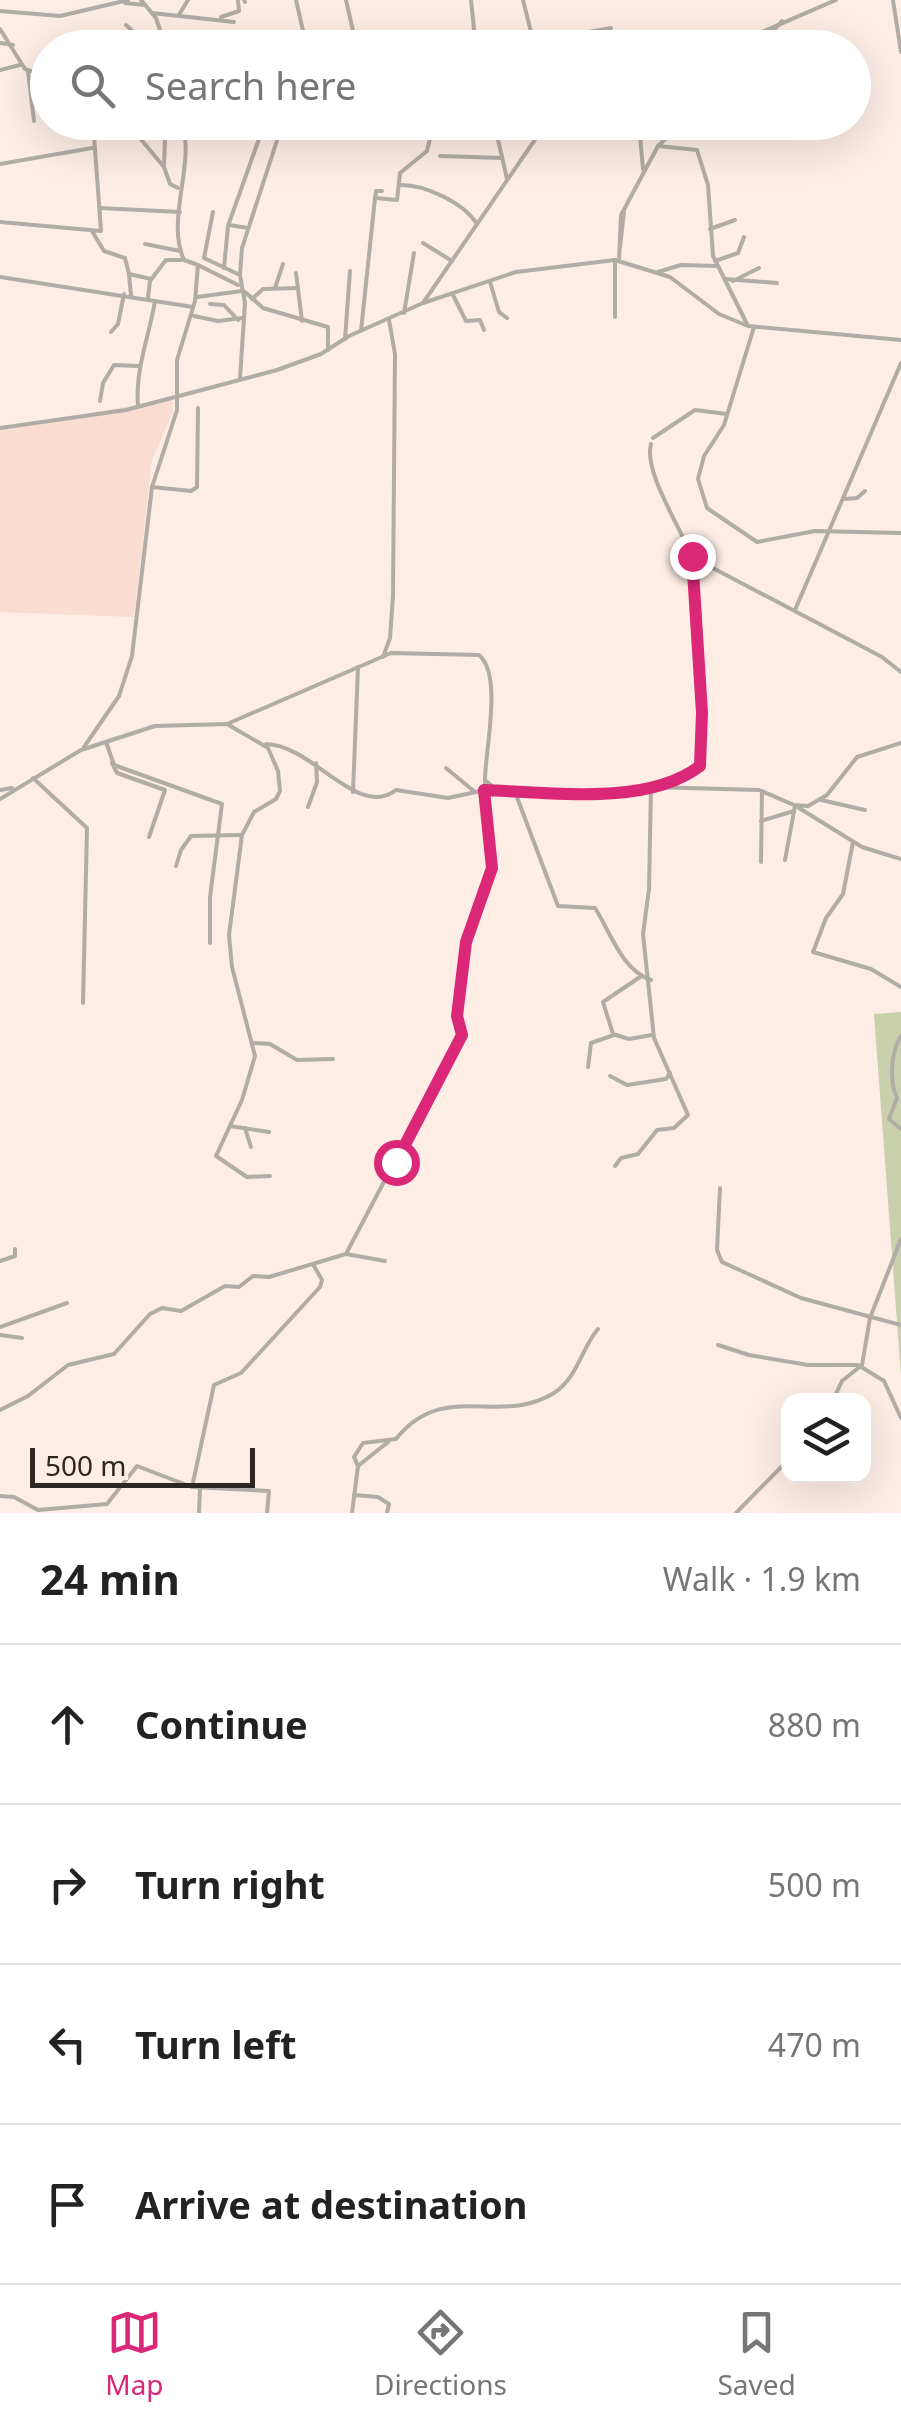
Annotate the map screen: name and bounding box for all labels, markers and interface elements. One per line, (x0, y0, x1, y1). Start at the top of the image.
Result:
search box (30, 30, 871, 140)
icon: search (65, 58, 120, 113)
text: Search here (145, 59, 356, 111)
route end (670, 534, 716, 580)
route start (374, 1140, 420, 1186)
map controls (781, 1393, 871, 1483)
button: layers (781, 1393, 871, 1483)
scale bar (30, 1443, 255, 1488)
text: 500 m (45, 1446, 127, 1484)
text: 24 min (40, 1550, 180, 1607)
text: Walk · 1.9 km (663, 1557, 861, 1600)
icon: ahead (40, 1697, 95, 1752)
text: Continue (135, 1698, 308, 1750)
text: 880 m (768, 1703, 861, 1746)
icon: right (40, 1857, 95, 1912)
text: Turn right (135, 1858, 325, 1910)
text: 500 m (768, 1863, 861, 1906)
icon: left (40, 2017, 95, 2072)
text: Turn left (135, 2018, 297, 2070)
text: 470 m (768, 2023, 861, 2066)
icon: arrive (40, 2177, 95, 2232)
text: Arrive at destination (135, 2178, 527, 2230)
tab: Map (105, 2305, 164, 2403)
tab: Directions (374, 2305, 507, 2403)
tab: Saved (717, 2305, 796, 2403)

